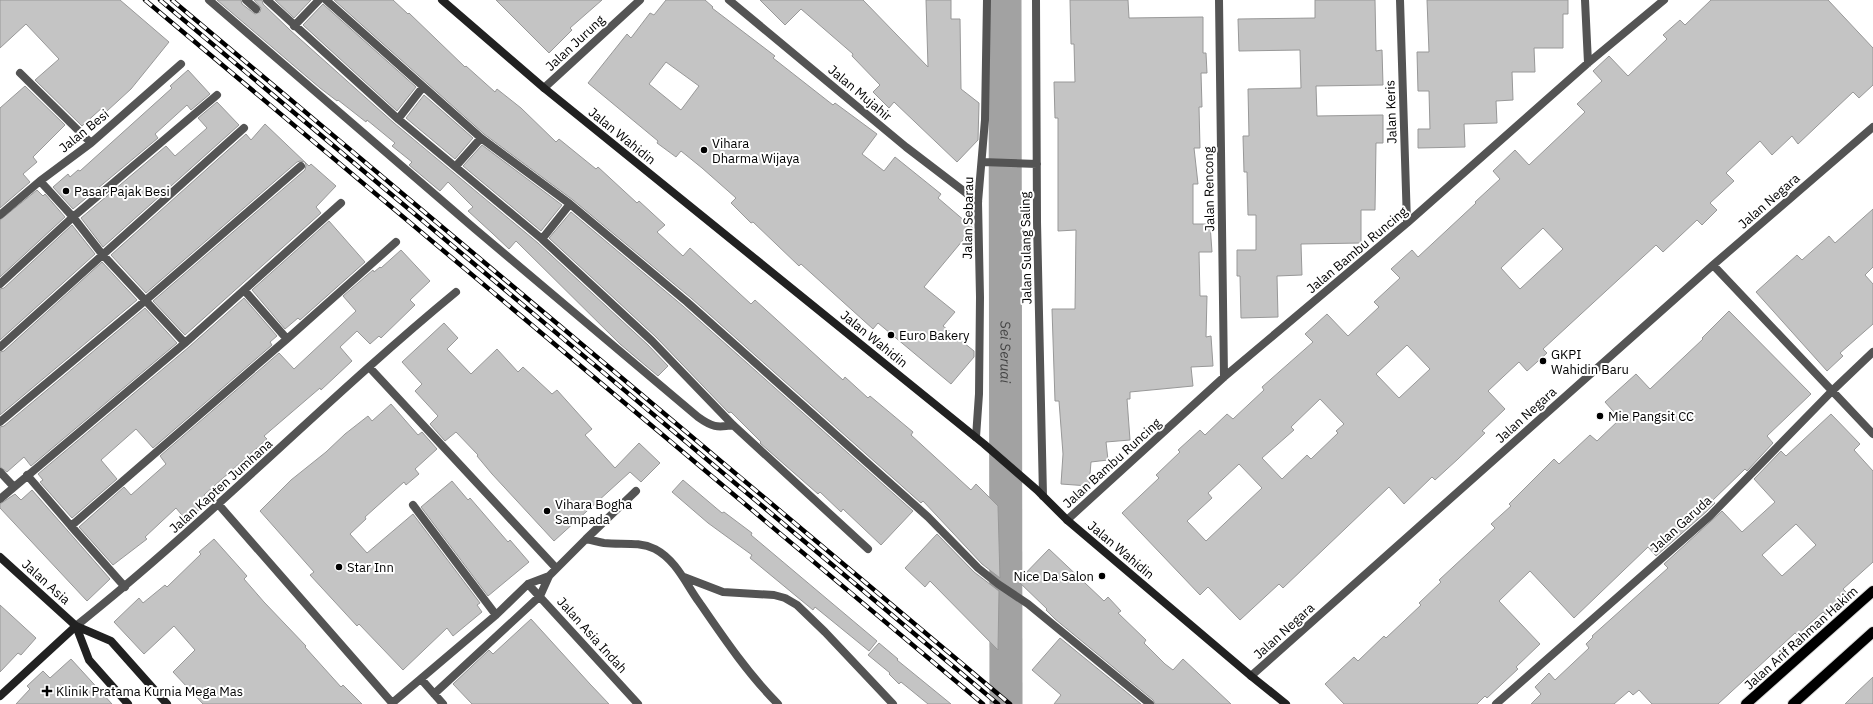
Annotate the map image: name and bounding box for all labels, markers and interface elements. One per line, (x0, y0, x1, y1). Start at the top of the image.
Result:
street label: Jalan Jurung (542, 11, 608, 75)
street label: Jalan Mujahir (825, 61, 896, 125)
street label: Jalan Keris (1381, 80, 1401, 144)
street label: Jalan Wahidin (585, 104, 659, 168)
street label: Jalan Besi (55, 106, 113, 156)
place label: Vihara Dharma Wijaya (712, 135, 799, 167)
marker: Vihara Dharma Wijaya (699, 145, 709, 155)
street label: Jalan Rencong (1200, 146, 1218, 232)
street label: Jalan Negara (1735, 170, 1803, 232)
street label: Jalan Sebarau (959, 176, 977, 260)
place label: Pasar Pajak Besi (74, 183, 170, 200)
marker: Pasar Pajak Besi (61, 186, 71, 196)
street label: Jalan Sulang Saling (1017, 191, 1035, 305)
street label: Jalan Bambu Runcing (1303, 203, 1411, 297)
street label: Jalan Wahidin (837, 307, 911, 371)
water label: Sei Seruai (996, 321, 1015, 383)
place label: Euro Bakery (899, 327, 970, 344)
marker: Euro Bakery (886, 330, 896, 340)
place label: GKPI Wahidin Baru (1551, 346, 1629, 378)
marker: GKPI Wahidin Baru (1538, 356, 1548, 366)
street label: Jalan Negara (1492, 383, 1560, 447)
place label: Mie Pangsit CC (1608, 408, 1694, 425)
marker: Mie Pangsit CC (1595, 411, 1605, 421)
street label: Jalan Bambu Runcing (1059, 414, 1165, 512)
street label: Jalan Kapten Jumhana (166, 435, 276, 537)
street label: Jalan Garuda (1647, 492, 1715, 556)
place label: Vihara Bogha Sampada (555, 496, 632, 528)
marker: Vihara Bogha Sampada (542, 506, 552, 516)
street label: Jalan Wahidin (1084, 517, 1158, 583)
street label: Jalan Asia (18, 556, 74, 608)
place label: Star Inn (347, 559, 394, 576)
marker: Star Inn (334, 562, 344, 572)
place label: Nice Da Salon (1013, 568, 1094, 585)
marker: Nice Da Salon (1097, 571, 1107, 581)
street label: Jalan Arif Rahman Hakim (1741, 583, 1861, 693)
street label: Jalan Asia Indah (553, 593, 631, 677)
street label: Jalan Negara (1250, 599, 1318, 663)
place label: Klinik Pratama Kurnia Mega Mas (56, 683, 243, 700)
marker: Klinik Pratama Kurnia Mega Mas (41, 685, 53, 697)

